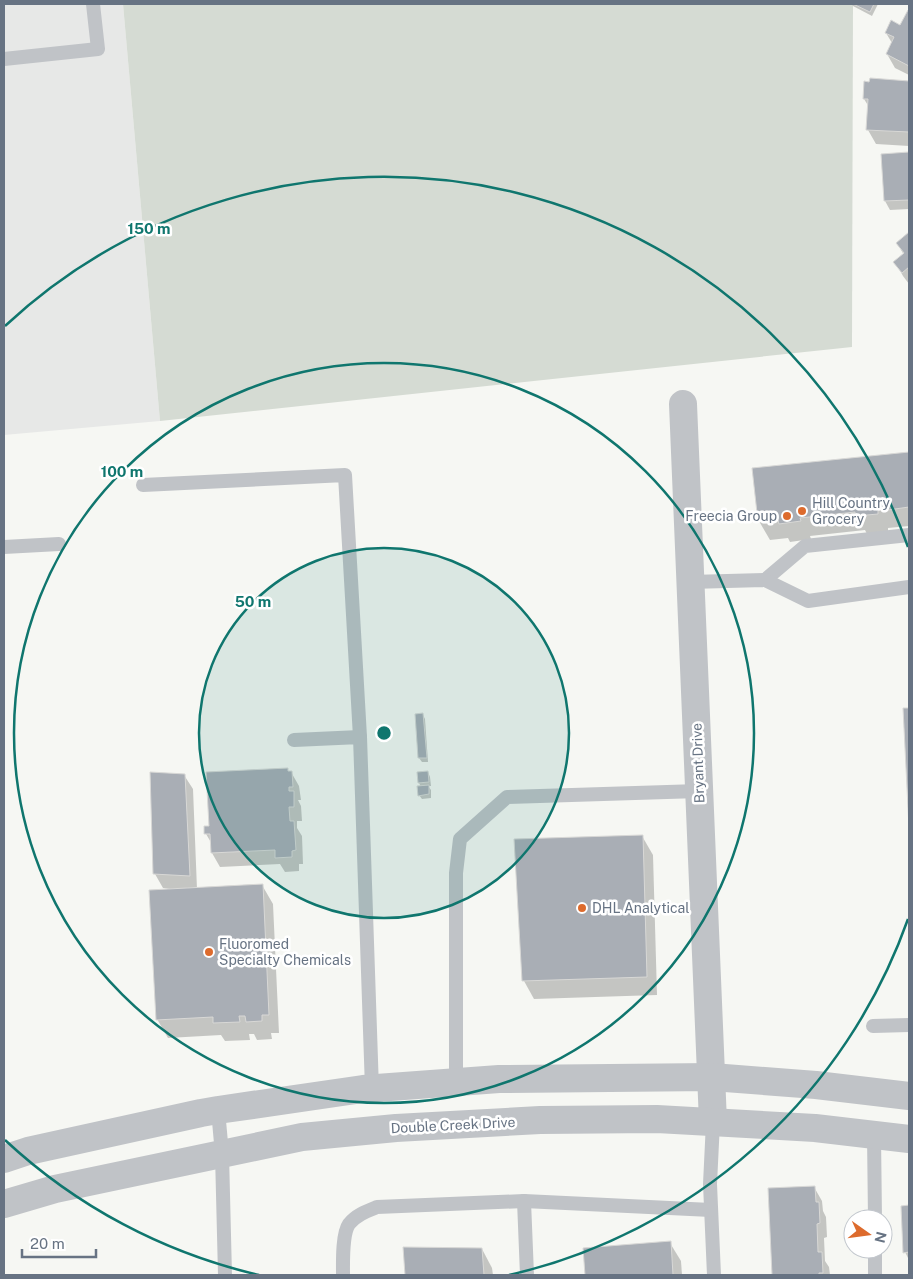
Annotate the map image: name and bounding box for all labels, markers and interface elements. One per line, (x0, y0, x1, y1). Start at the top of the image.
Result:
text: 150 m (127, 220, 171, 237)
text: 100 m (101, 463, 143, 480)
place label: Hill Country Grocery (812, 495, 891, 527)
marker: Hill Country Grocery (796, 505, 808, 517)
place label: Freecia Group (685, 508, 777, 524)
marker: Freecia Group (781, 510, 793, 522)
text: 50 m (235, 593, 271, 610)
street label: Bryant Drive (689, 723, 707, 803)
centre of rings (375, 724, 393, 742)
place label: DHL Analytical (592, 900, 690, 916)
marker: DHL Analytical (576, 902, 588, 914)
place label: Fluoromed Specialty Chemicals (219, 936, 351, 968)
marker: Fluoromed Specialty Chemicals (203, 946, 215, 958)
street label: Double Creek Drive (390, 1114, 516, 1136)
north arrow (843, 1209, 893, 1259)
scale bar (22, 1226, 96, 1258)
text: N (872, 1230, 890, 1244)
text: 20 m (30, 1235, 65, 1252)

